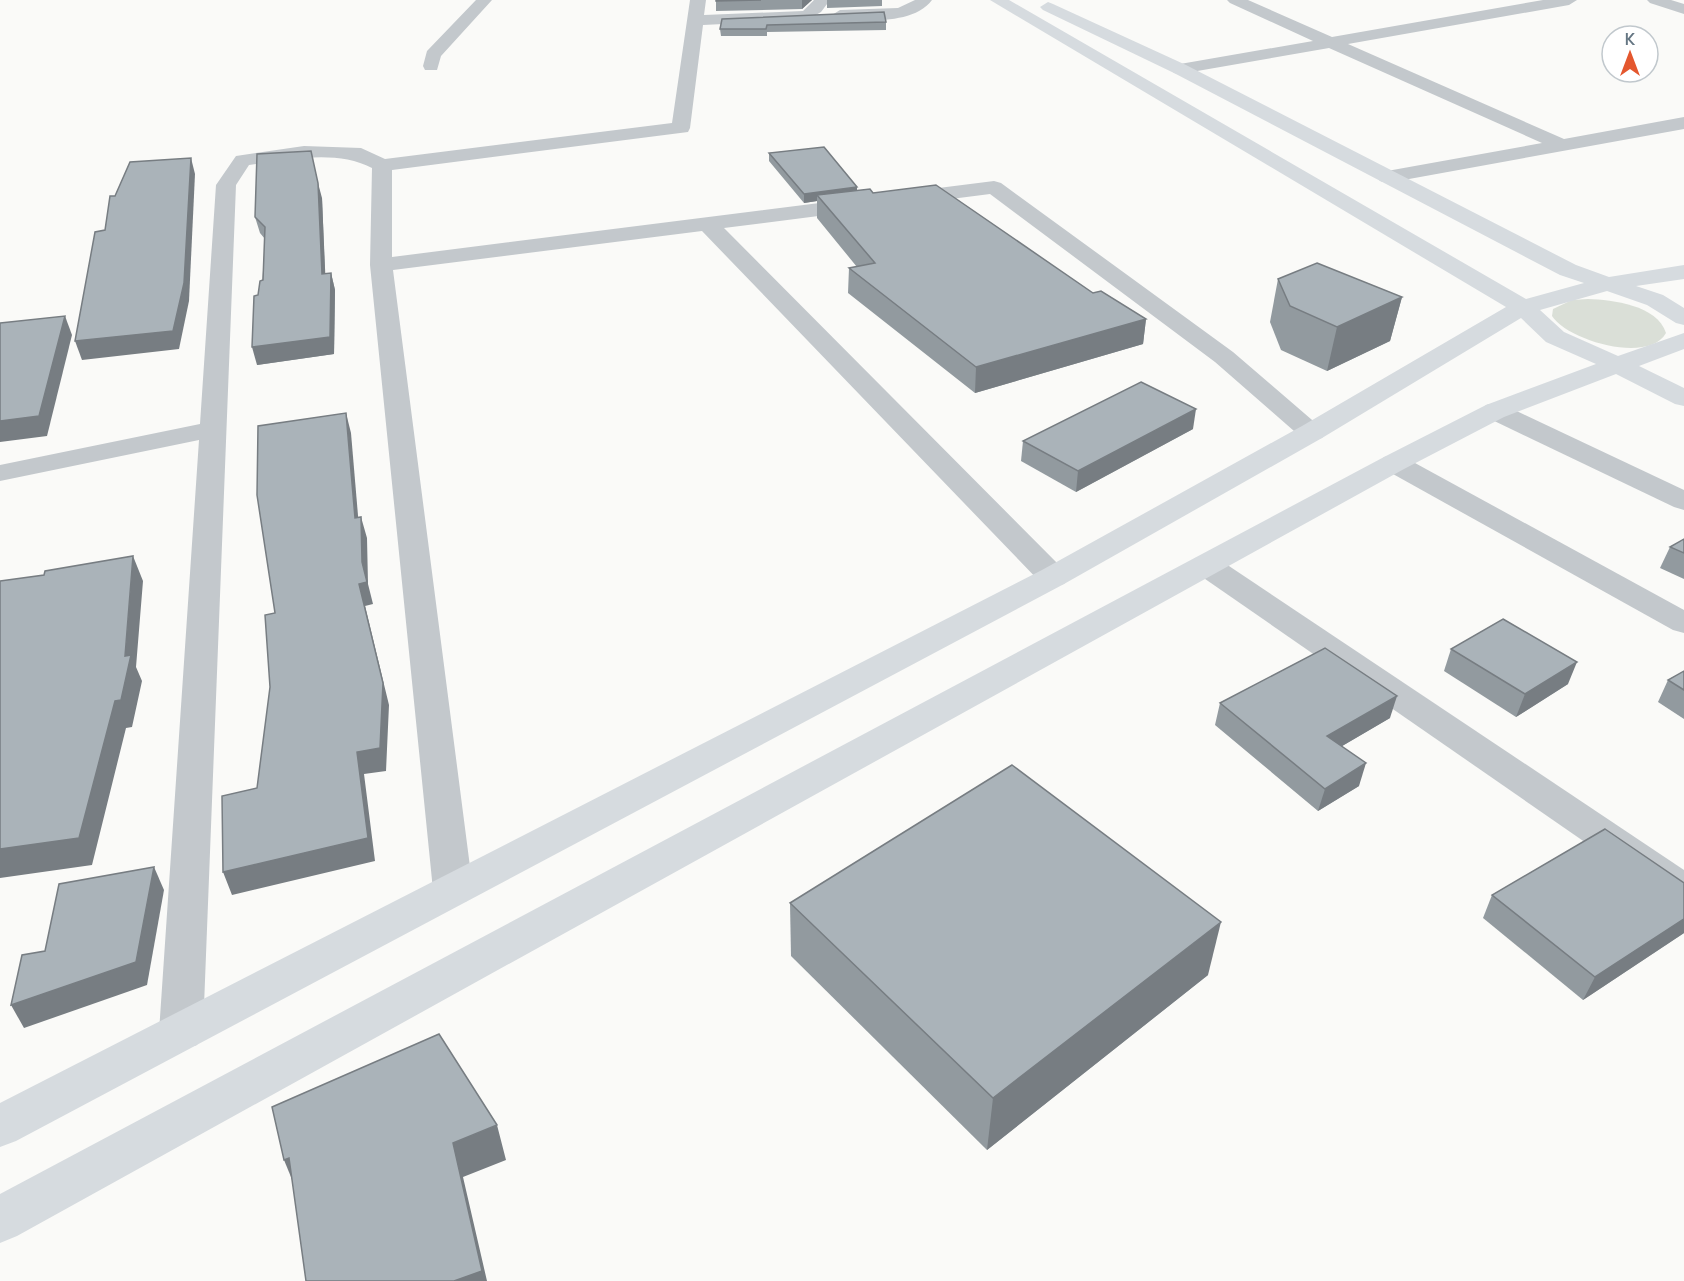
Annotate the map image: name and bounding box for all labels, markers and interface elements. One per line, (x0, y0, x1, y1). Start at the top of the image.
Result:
north arrow (1600, 24, 1660, 84)
text: K (1625, 28, 1636, 50)

